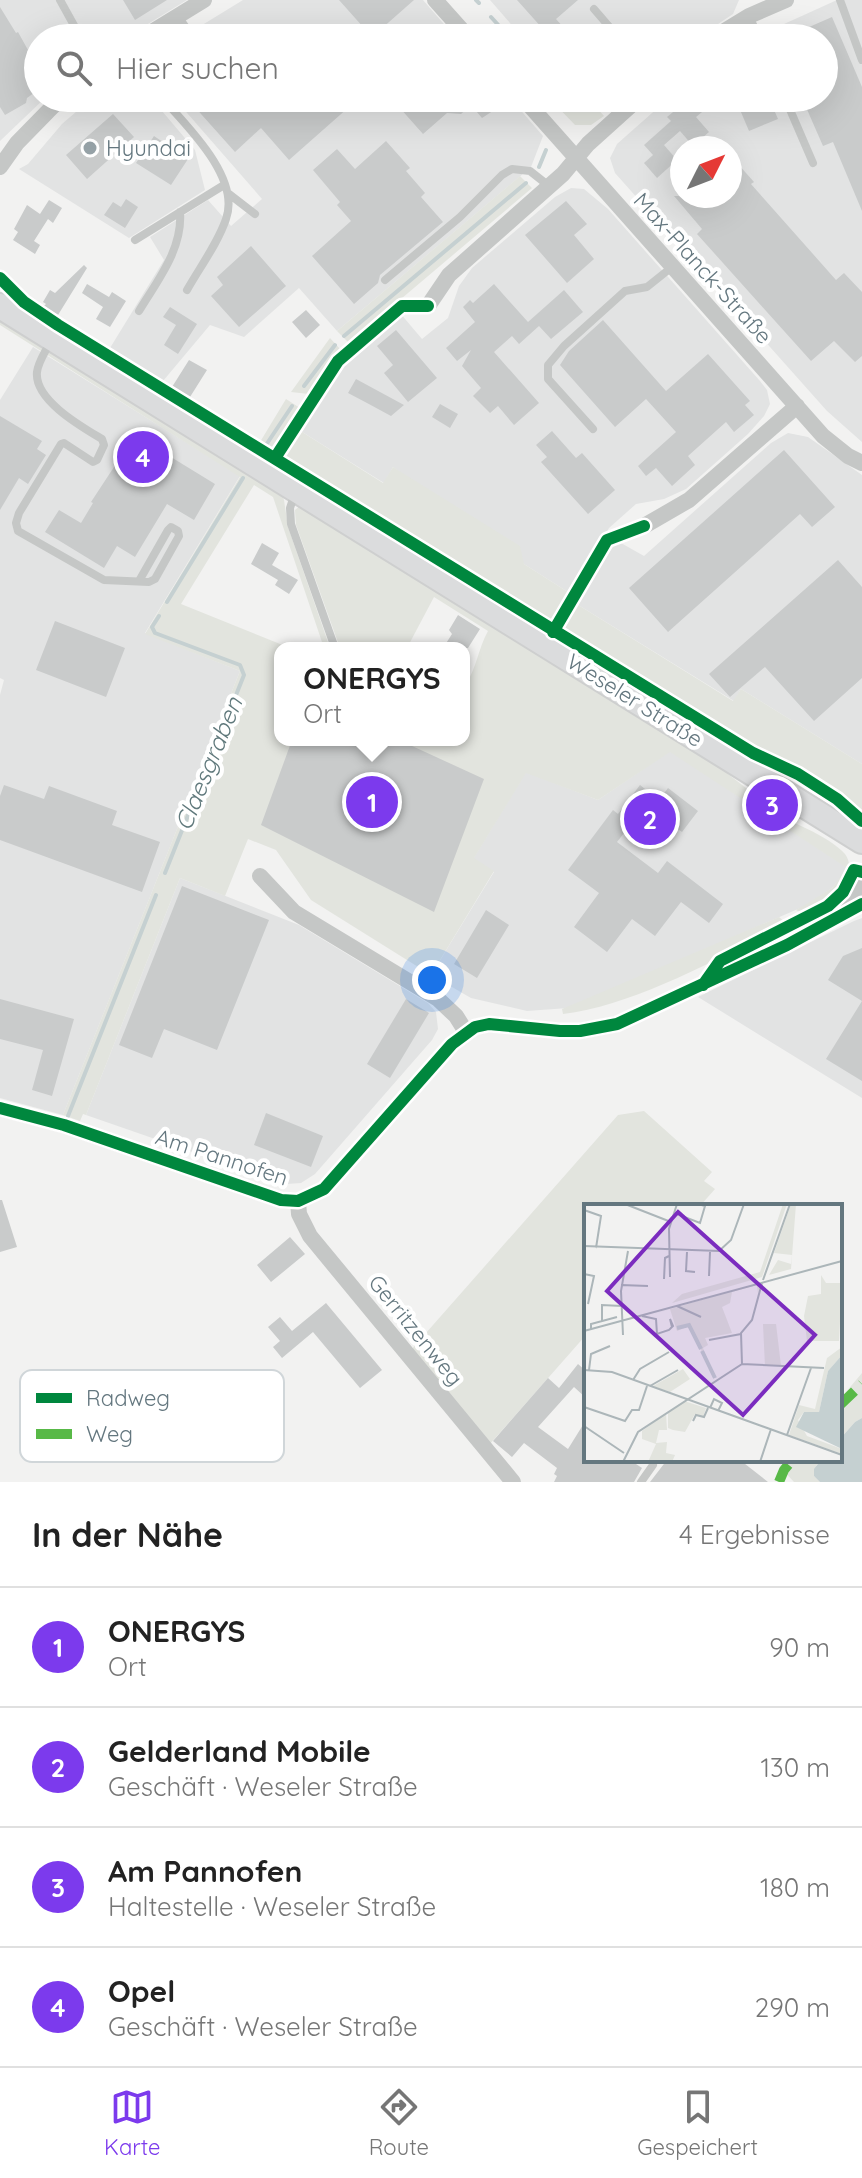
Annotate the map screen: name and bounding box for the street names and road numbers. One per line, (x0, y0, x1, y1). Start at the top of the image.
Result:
street label: Max-Planck-Straße (628, 187, 778, 349)
street label: Weseler Straße (562, 647, 708, 753)
street label: Am Pannofen (152, 1122, 292, 1192)
street label: Gerritzenweg (363, 1269, 469, 1391)

